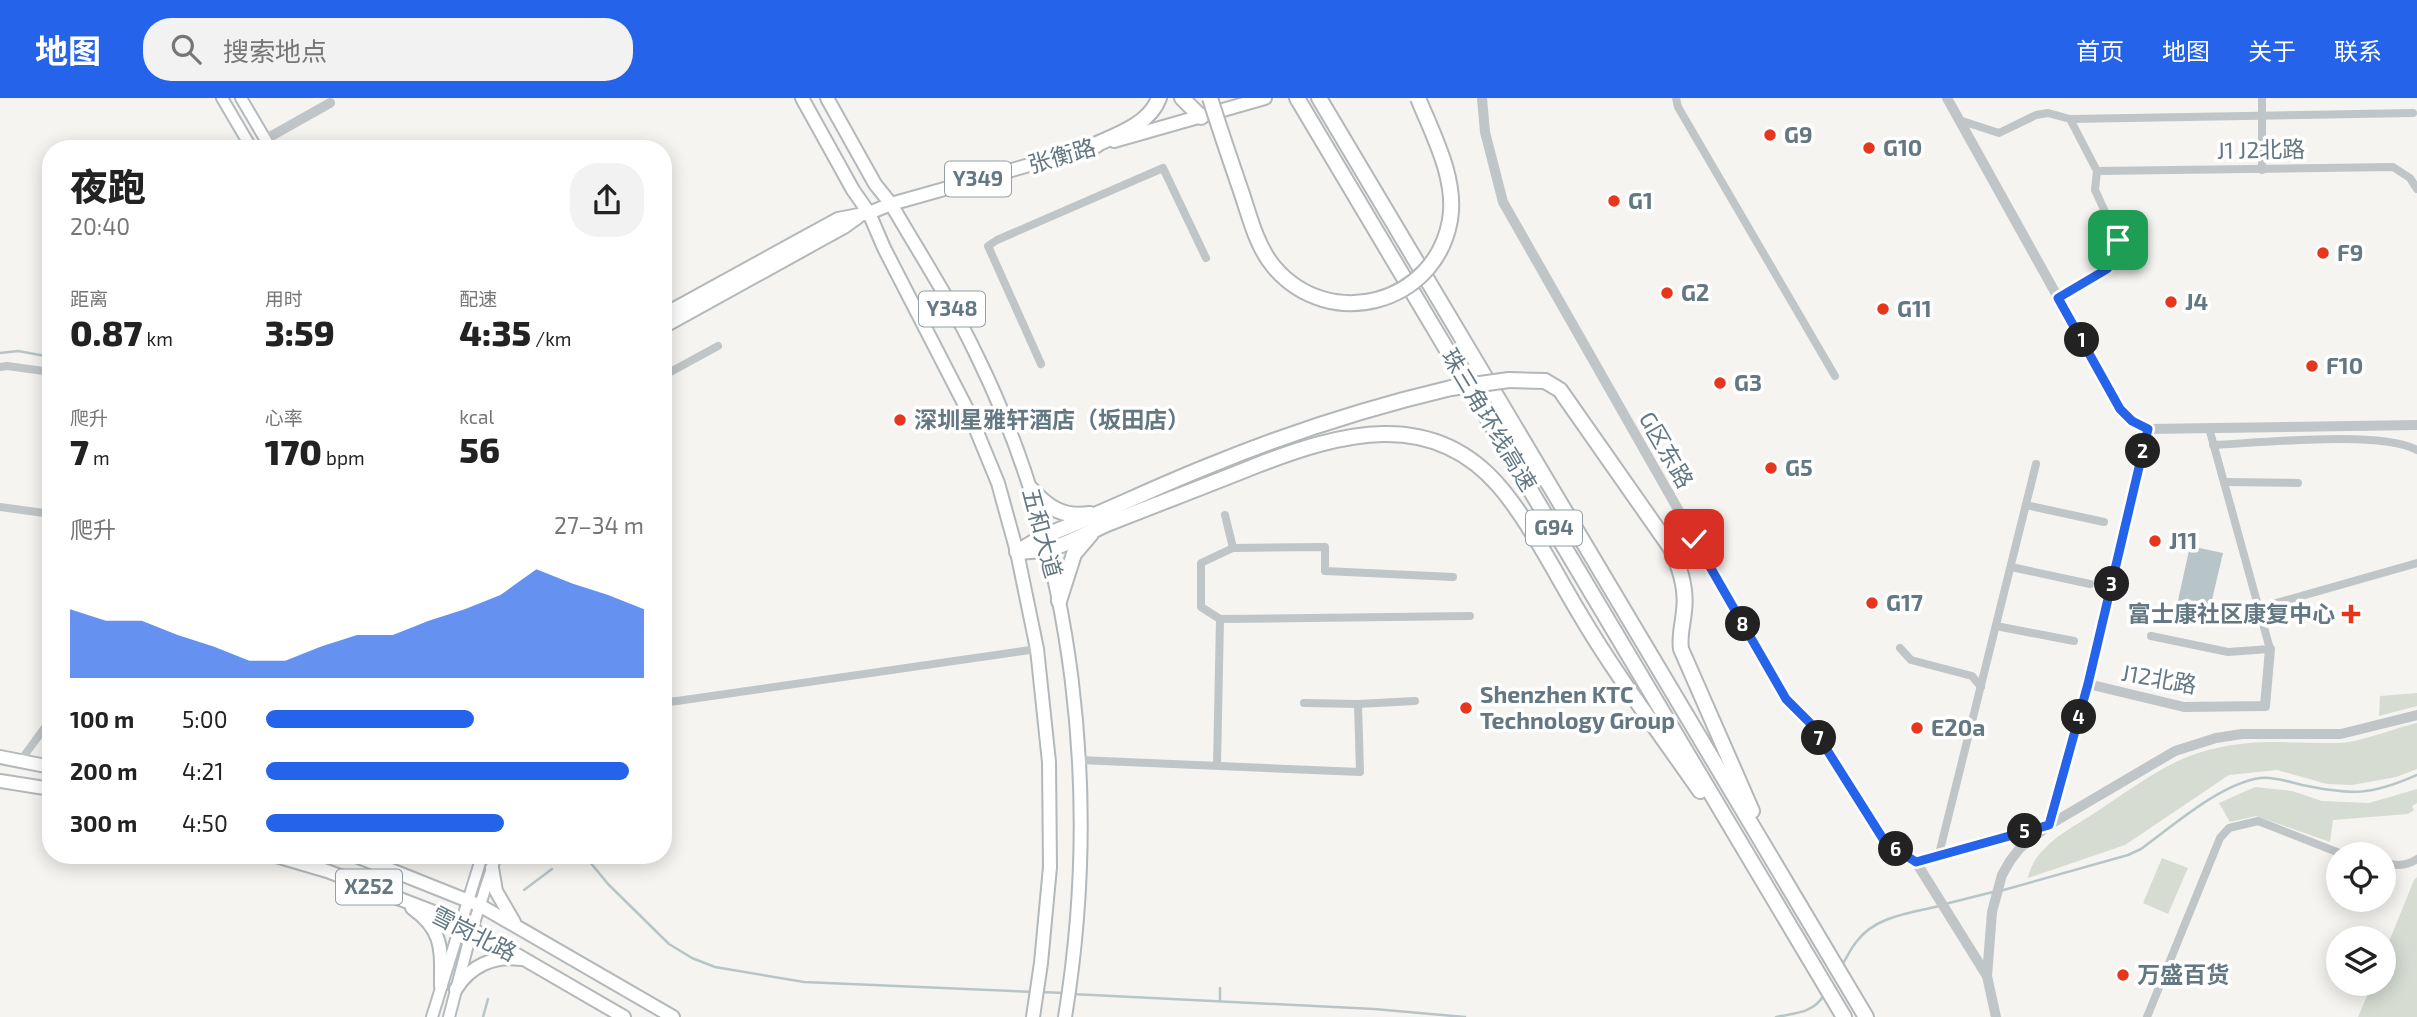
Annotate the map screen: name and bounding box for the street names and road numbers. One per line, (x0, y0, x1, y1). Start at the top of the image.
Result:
street label: 张衡路 (1025, 132, 1099, 178)
street label: J1 J2北路 (2217, 134, 2305, 164)
road number: Y349 (945, 162, 1011, 196)
road number: Y348 (919, 292, 985, 326)
street label: 珠三角环线高速 (1436, 343, 1543, 496)
street label: G区东路 (1634, 406, 1700, 493)
street label: 五和大道 (1018, 485, 1068, 581)
road number: G94 (1526, 510, 1582, 546)
street label: J12北路 (2119, 658, 2199, 698)
road number: X252 (336, 870, 402, 904)
street label: 雪岗北路 (427, 900, 522, 966)

